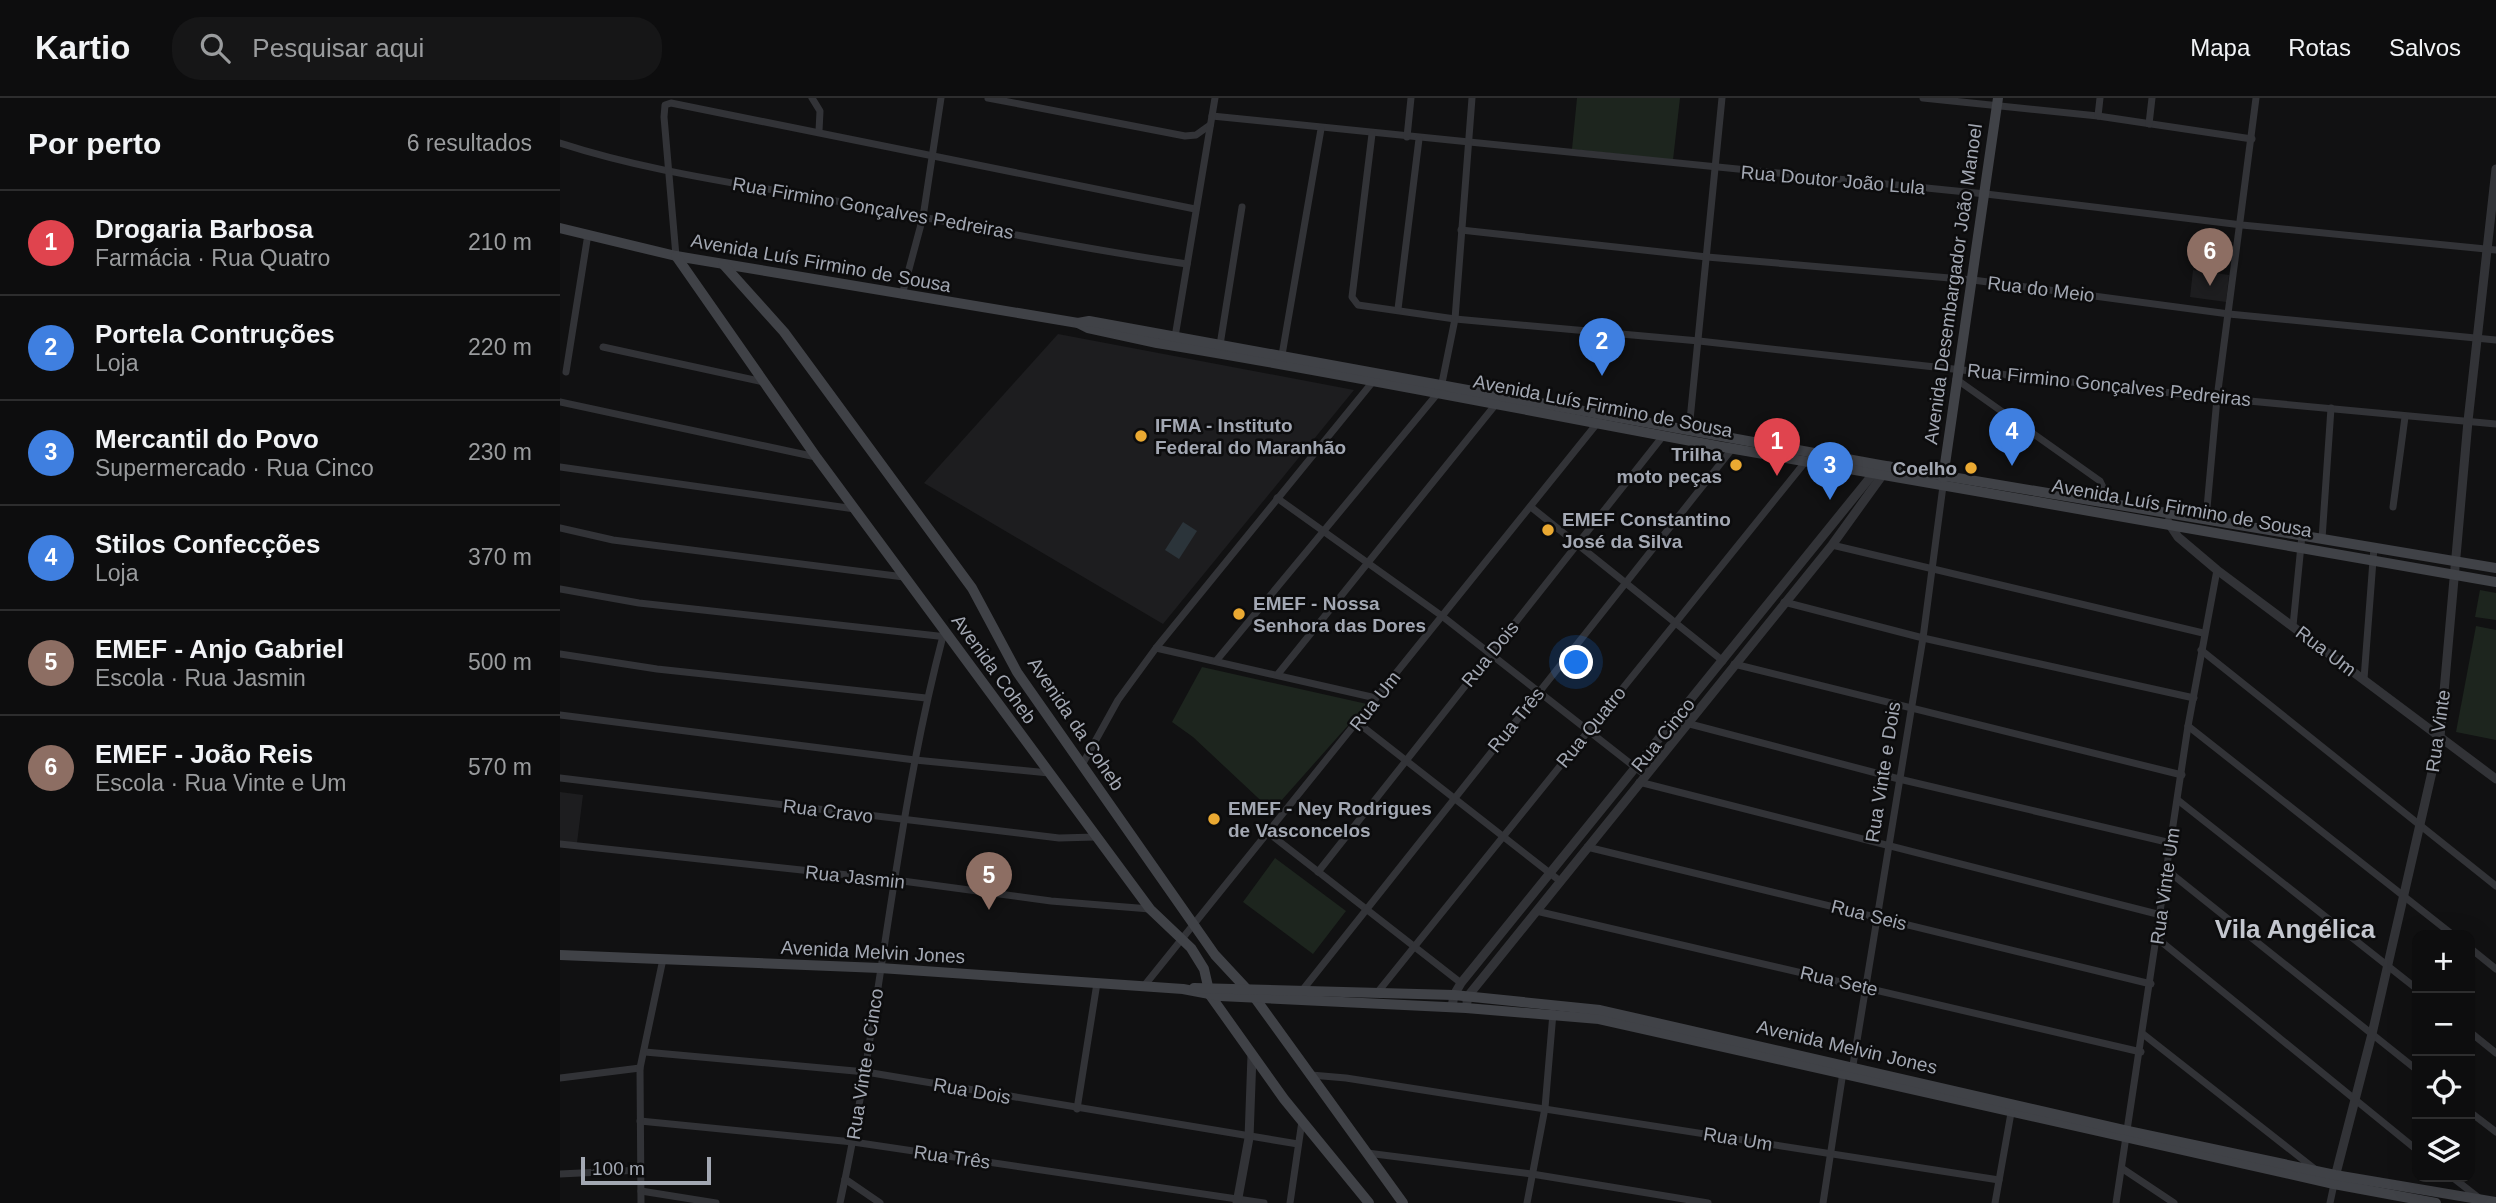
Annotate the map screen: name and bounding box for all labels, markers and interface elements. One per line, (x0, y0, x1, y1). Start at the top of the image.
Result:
search box (172, 17, 662, 80)
text: Kartio (35, 29, 130, 66)
icon: search (196, 29, 234, 67)
text: Pesquisar aqui (252, 33, 424, 63)
text: Mapa (2190, 34, 2250, 61)
text: Rotas (2288, 34, 2351, 61)
text: Salvos (2389, 34, 2461, 61)
street label: Avenida Desembargador João Manoel (1920, 122, 1986, 446)
text: Por perto (28, 127, 161, 160)
text: 6 resultados (407, 130, 532, 156)
street label: Rua Doutor João Lula (1740, 161, 1926, 199)
street label: Rua Firmino Gonçalves Pedreiras (731, 173, 1015, 243)
text: Drogaria Barbosa (95, 214, 313, 244)
pin: 6 (2187, 228, 2233, 286)
text: 1 (45, 229, 57, 255)
text: 210 m (468, 229, 532, 255)
street label: Avenida Luís Firmino de Sousa (689, 230, 953, 296)
text: Farmácia · Rua Quatro (95, 245, 330, 271)
street label: Rua do Meio (1986, 272, 2096, 306)
pin: 2 (1579, 318, 1625, 376)
text: Portela Contruções (95, 319, 335, 349)
text: 2 (45, 334, 57, 360)
text: 220 m (468, 334, 532, 360)
text: Loja (95, 350, 138, 376)
street label: Rua Firmino Gonçalves Pedreiras (1966, 360, 2252, 410)
street label: Avenida Luís Firmino de Sousa (1472, 371, 1735, 442)
pin: 4 (1989, 408, 2035, 466)
place label: IFMA - Instituto Federal do Maranhão (1155, 415, 1346, 458)
pin: 1 (1754, 418, 1800, 476)
text: Mercantil do Povo (95, 424, 319, 454)
marker: IFMA - Instituto Federal do Maranhão (1133, 428, 1149, 444)
text: 3 (45, 439, 57, 465)
text: 230 m (468, 439, 532, 465)
pin: 3 (1807, 442, 1853, 500)
place label: Trilha moto peças (1616, 444, 1722, 487)
text: Supermercado · Rua Cinco (95, 455, 374, 481)
marker: Trilha moto peças (1728, 457, 1744, 473)
place label: Coelho (1893, 458, 1957, 479)
marker: Coelho (1963, 460, 1979, 476)
street label: Avenida Luís Firmino de Sousa (2050, 475, 2314, 541)
place label: EMEF Constantino José da Silva (1562, 509, 1731, 552)
marker: EMEF Constantino José da Silva (1540, 522, 1556, 538)
text: Stilos Confecções (95, 529, 320, 559)
text: 4 (45, 544, 57, 570)
text: 370 m (468, 544, 532, 570)
text: Loja (95, 560, 138, 586)
place label: EMEF - Nossa Senhora das Dores (1253, 593, 1426, 636)
marker: EMEF - Nossa Senhora das Dores (1231, 606, 1247, 622)
street label: Avenida Coheb (947, 610, 1041, 728)
street label: Rua Dois (1457, 617, 1523, 691)
street label: Rua Um (2292, 622, 2360, 680)
text: EMEF - Anjo Gabriel (95, 634, 344, 664)
your location (1559, 645, 1593, 679)
text: 5 (45, 649, 57, 675)
text: 500 m (468, 649, 532, 675)
street label: Avenida da Coheb (1024, 653, 1128, 795)
text: Escola · Rua Jasmin (95, 665, 306, 691)
street label: Rua Um (1345, 667, 1405, 735)
street label: Rua Quatro (1552, 682, 1630, 772)
street label: Rua Três (1484, 683, 1548, 757)
street label: Rua Vinte (2422, 688, 2454, 774)
street label: Rua Cinco (1627, 694, 1699, 776)
street label: Rua Vinte e Dois (1862, 700, 1904, 844)
text: EMEF - João Reis (95, 739, 313, 769)
text: 6 (45, 754, 57, 780)
text: 570 m (468, 754, 532, 780)
text: Escola · Rua Vinte e Um (95, 770, 346, 796)
street label: Rua Cravo (782, 795, 874, 827)
place label: EMEF - Ney Rodrigues de Vasconcelos (1228, 798, 1432, 841)
marker: EMEF - Ney Rodrigues de Vasconcelos (1206, 811, 1222, 827)
street label: Rua Vinte Um (2146, 826, 2184, 946)
pin: 5 (966, 852, 1012, 910)
street label: Rua Jasmin (804, 861, 906, 893)
street label: Rua Seis (1829, 895, 1909, 935)
district label: Vila Angélica (2215, 914, 2376, 944)
map controls (2412, 930, 2475, 1182)
button: + (2412, 930, 2475, 993)
street label: Avenida Melvin Jones (780, 937, 966, 967)
street label: Rua Sete (1798, 962, 1880, 1000)
street label: Rua Vinte e Cinco (843, 987, 887, 1141)
button: − (2412, 993, 2475, 1056)
street label: Avenida Melvin Jones (1755, 1016, 1939, 1078)
button: locate (2412, 1056, 2475, 1119)
street label: Rua Dois (932, 1074, 1012, 1108)
button: layers (2412, 1119, 2475, 1182)
street label: Rua Um (1702, 1123, 1774, 1155)
street label: Rua Três (912, 1141, 992, 1173)
scale bar (581, 1154, 710, 1186)
text: 100 m (592, 1158, 645, 1179)

